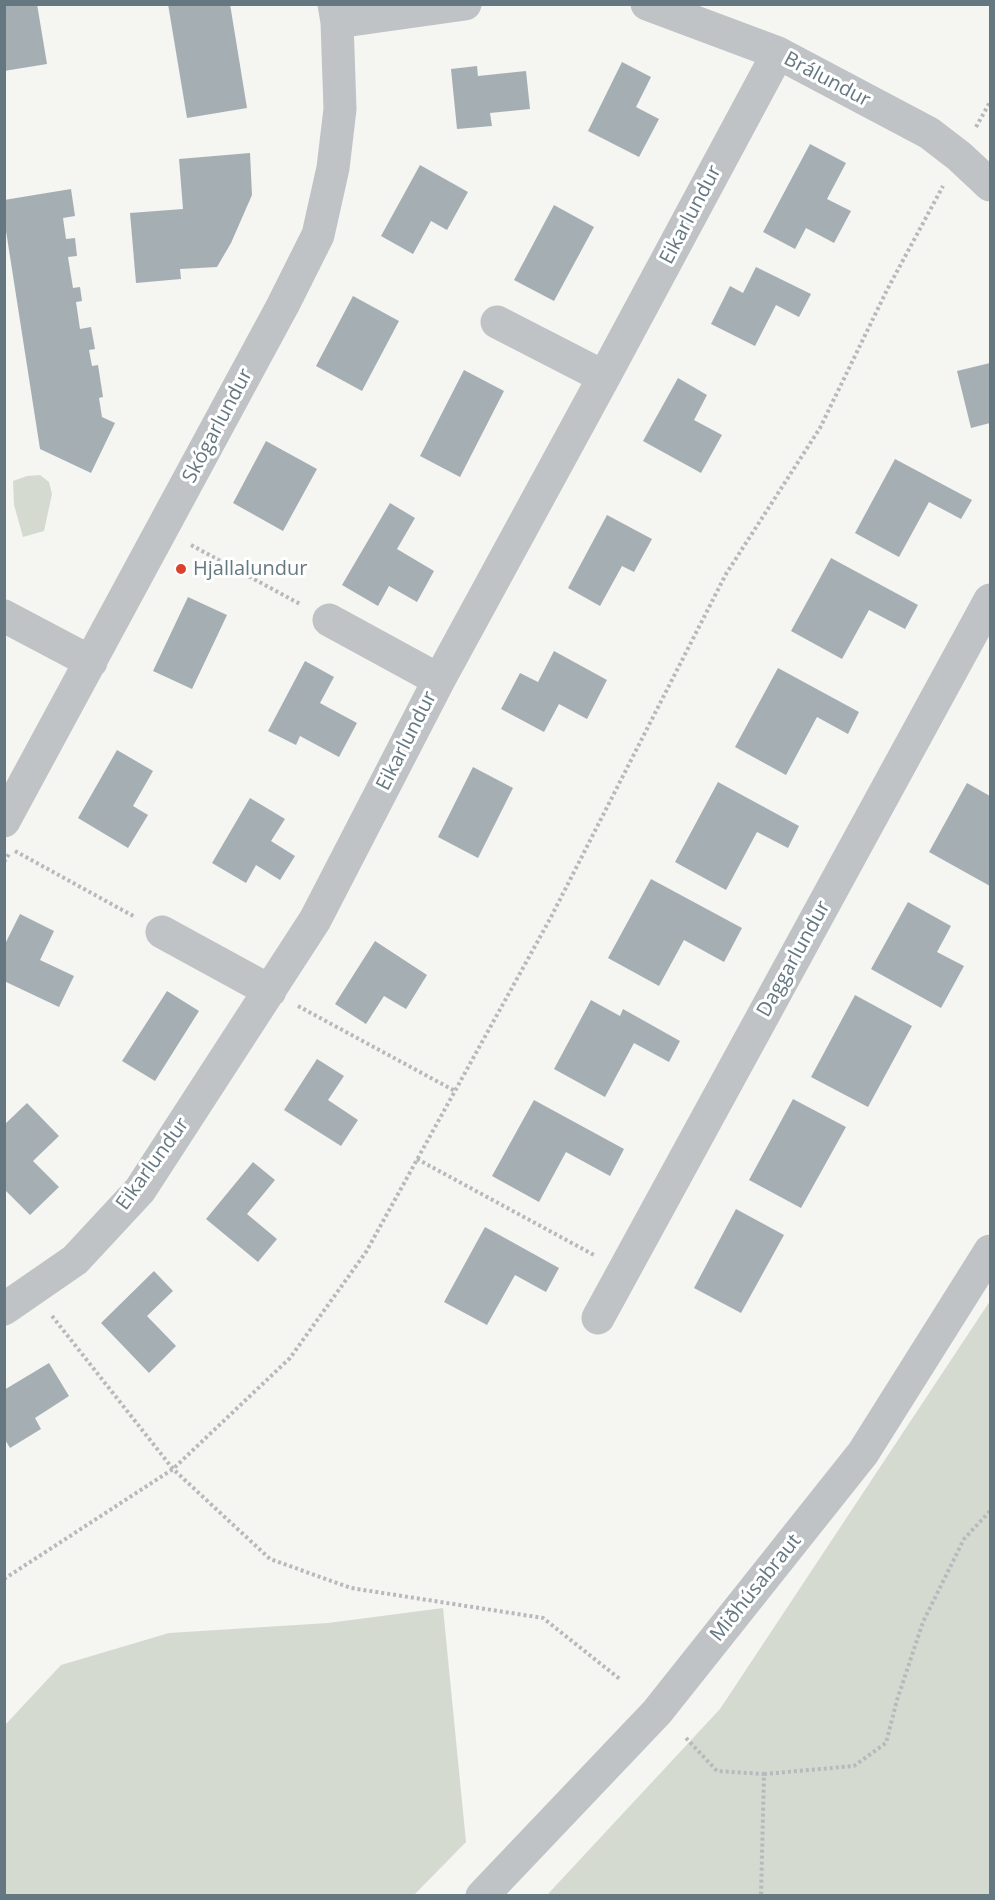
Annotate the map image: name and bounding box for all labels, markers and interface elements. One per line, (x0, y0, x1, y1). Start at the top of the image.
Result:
street label: Brálundur (780, 47, 874, 113)
street label: Eikarlundur (655, 162, 727, 268)
street label: Skógarlundur (178, 365, 258, 487)
place label: Hjallalundur (193, 557, 307, 581)
marker: Hjallalundur (174, 562, 188, 576)
street label: Eikarlundur (372, 687, 442, 795)
street label: Daggarlundur (752, 897, 836, 1021)
street label: Eikarlundur (111, 1113, 195, 1215)
street label: Miðhúsabraut (705, 1529, 807, 1647)

